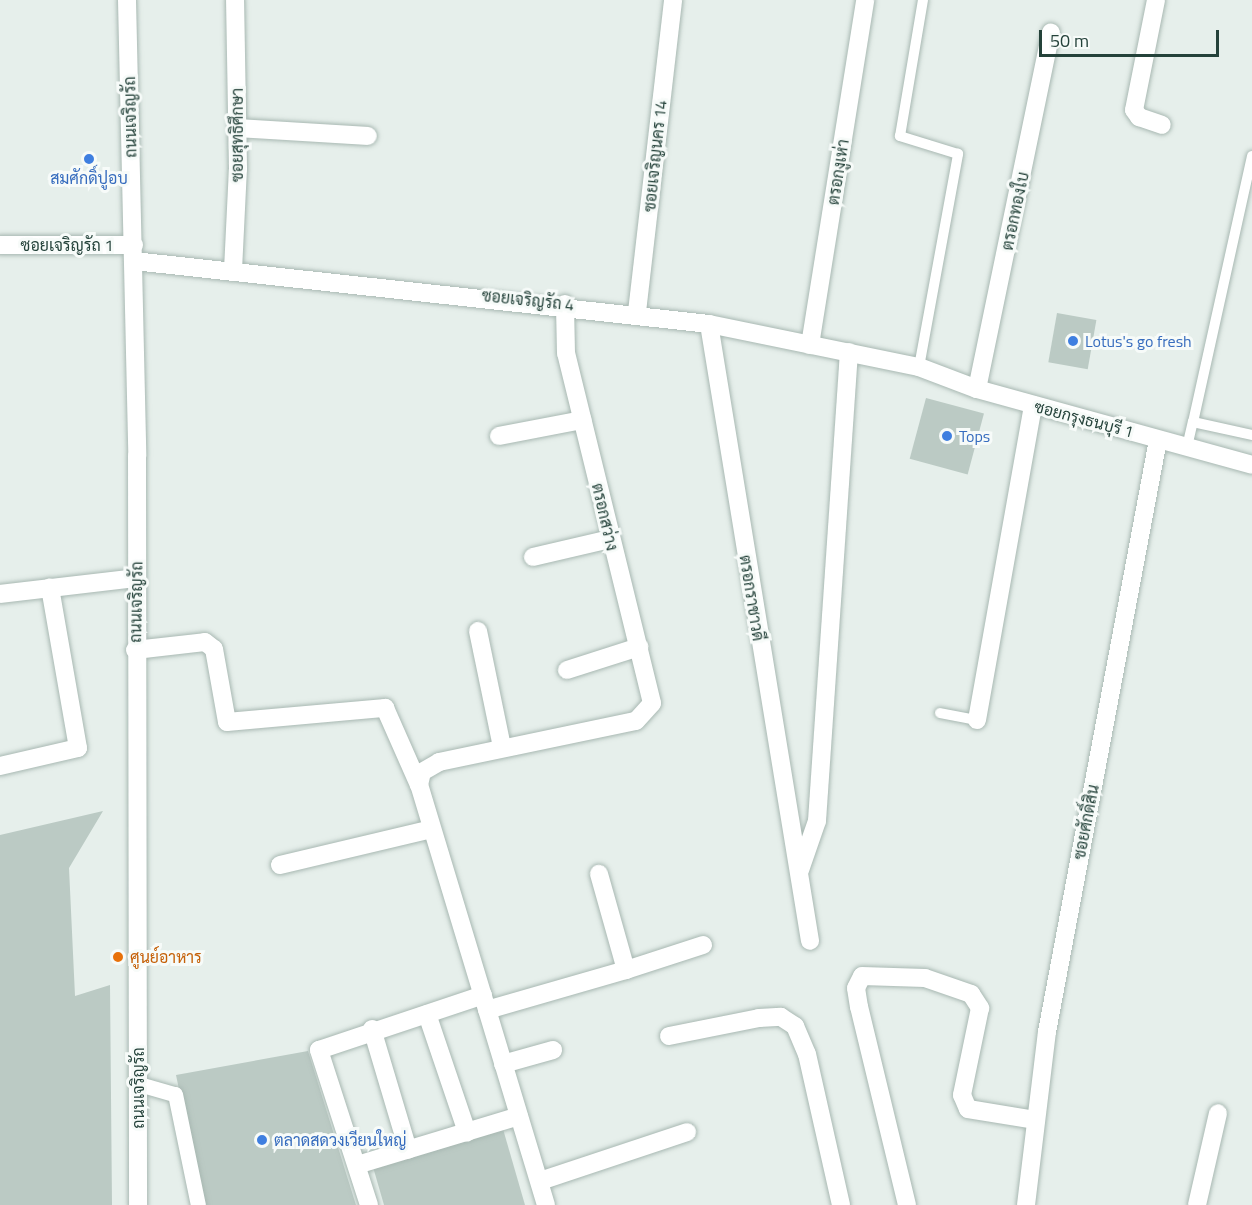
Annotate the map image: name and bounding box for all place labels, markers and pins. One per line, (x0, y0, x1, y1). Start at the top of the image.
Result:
marker: สมศักดิ์ปูอบ (82, 152, 96, 166)
place label: สมศักดิ์ปูอบ (50, 168, 128, 188)
place label: Lotus's go fresh (1085, 331, 1192, 351)
marker: Lotus's go fresh (1066, 334, 1080, 348)
place label: Tops (959, 426, 990, 446)
marker: Tops (940, 429, 954, 443)
place label: ศูนย์อาหาร (130, 947, 202, 967)
marker: ศูนย์อาหาร (111, 950, 125, 964)
place label: ตลาดสดวงเวียนใหญ่ (274, 1130, 406, 1150)
marker: ตลาดสดวงเวียนใหญ่ (255, 1133, 269, 1147)

